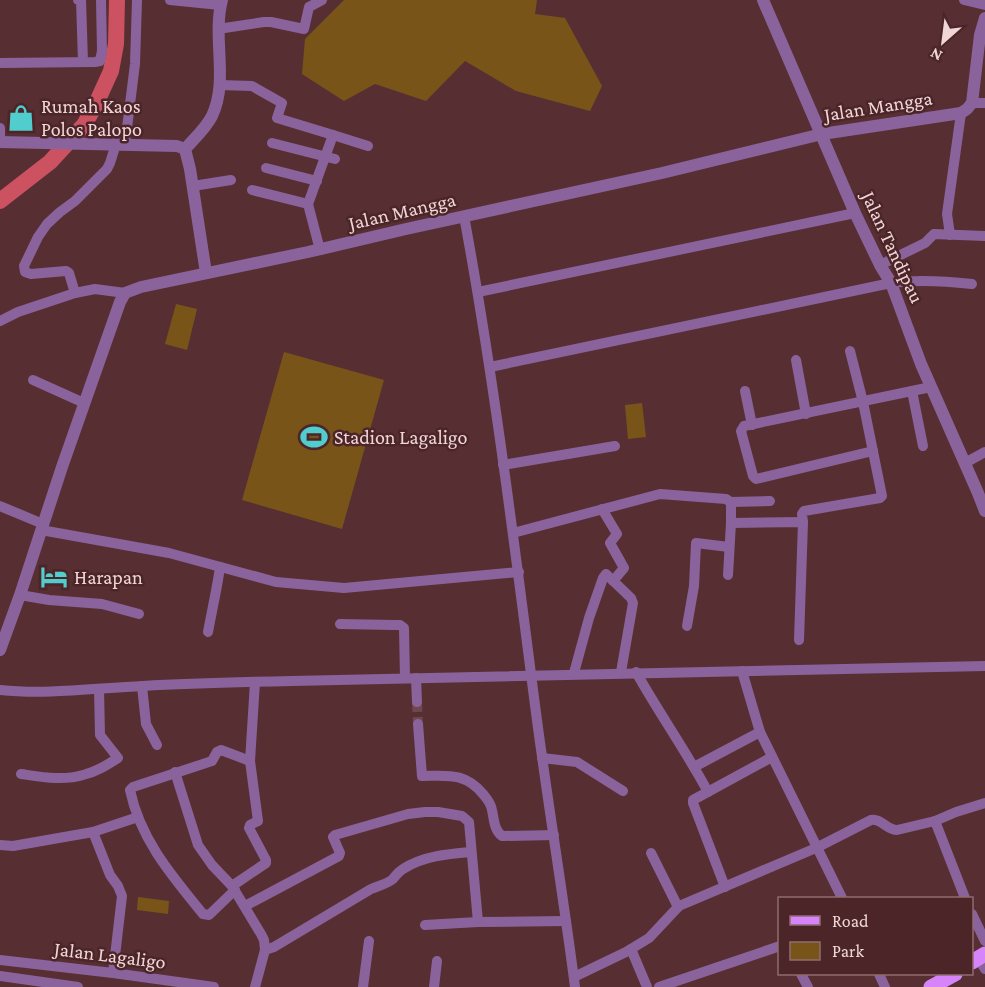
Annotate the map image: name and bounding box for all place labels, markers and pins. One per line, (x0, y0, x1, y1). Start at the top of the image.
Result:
place label: Rumah Kaos Polos Palopo (41, 95, 142, 141)
shop icon: Rumah Kaos Polos Palopo (6, 103, 36, 133)
sports icon: Stadion Lagaligo (299, 422, 329, 452)
place label: Stadion Lagaligo (334, 426, 467, 449)
hotel icon: Harapan (39, 562, 69, 592)
place label: Harapan (74, 566, 143, 589)

